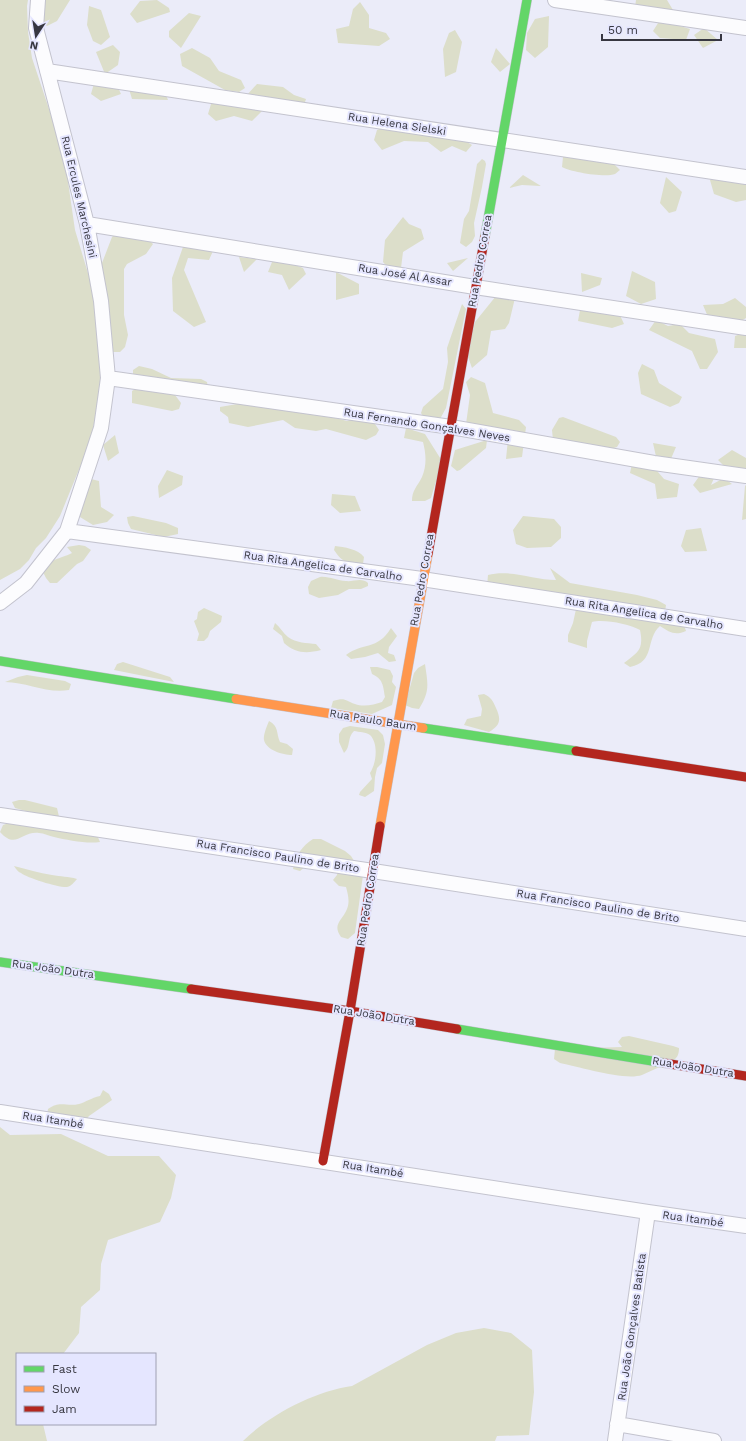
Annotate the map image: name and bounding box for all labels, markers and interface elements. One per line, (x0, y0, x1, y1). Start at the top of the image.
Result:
north arrow (16, 16, 56, 56)
scale bar (602, 16, 721, 42)
text: 50 m (608, 23, 638, 37)
text: N (29, 38, 39, 52)
street label: Rua Helena Sielski (347, 110, 447, 138)
street label: Rua Ercules Marchesini (59, 135, 99, 259)
street label: Rua Pedro Correa (465, 214, 495, 308)
street label: Rua José Al Assar (357, 261, 453, 289)
street label: Rua Fernando Gonçalves Neves (343, 405, 511, 445)
street label: Rua Pedro Correa (407, 533, 437, 627)
street label: Rua Rita Angelica de Carvalho (243, 548, 403, 584)
street label: Rua Rita Angelica de Carvalho (564, 594, 724, 632)
street label: Rua Paulo Baum (329, 707, 417, 733)
street label: Rua Francisco Paulino de Brito (196, 837, 360, 875)
street label: Rua Pedro Correa (354, 853, 382, 947)
street label: Rua Francisco Paulino de Brito (516, 887, 680, 925)
street label: Rua João Dutra (11, 957, 95, 981)
street label: Rua João Dutra (332, 1002, 416, 1028)
street label: Rua João Dutra (651, 1054, 735, 1080)
street label: Rua Itambé (22, 1109, 84, 1131)
street label: Rua Itambé (342, 1158, 404, 1180)
street label: Rua Itambé (662, 1208, 724, 1230)
street label: Rua João Gonçalves Batista (615, 1252, 649, 1402)
legend (16, 1353, 156, 1425)
text: Fast (52, 1362, 77, 1376)
text: Slow (52, 1382, 80, 1396)
text: Jam (52, 1402, 77, 1416)

